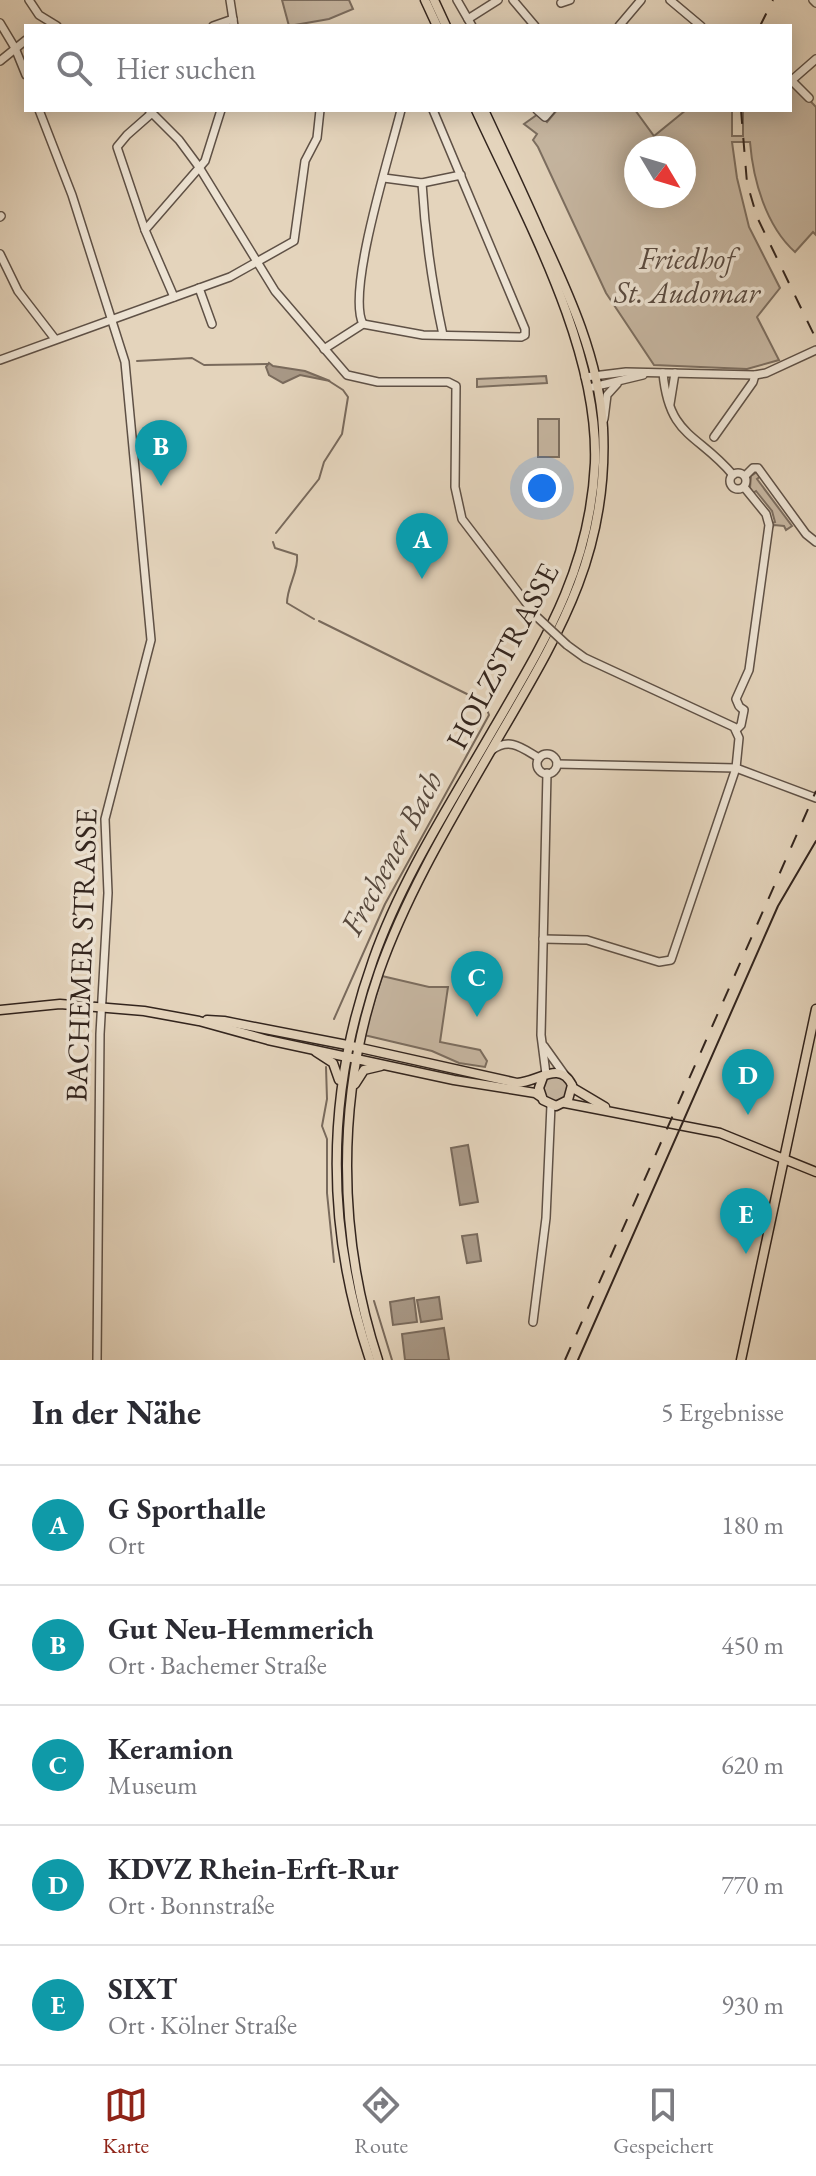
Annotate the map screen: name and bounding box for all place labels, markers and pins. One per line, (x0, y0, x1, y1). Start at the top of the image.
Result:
pin: B (135, 420, 187, 486)
pin: A (396, 513, 448, 579)
pin: C (451, 951, 503, 1017)
pin: D (722, 1049, 774, 1115)
pin: E (720, 1188, 772, 1254)

